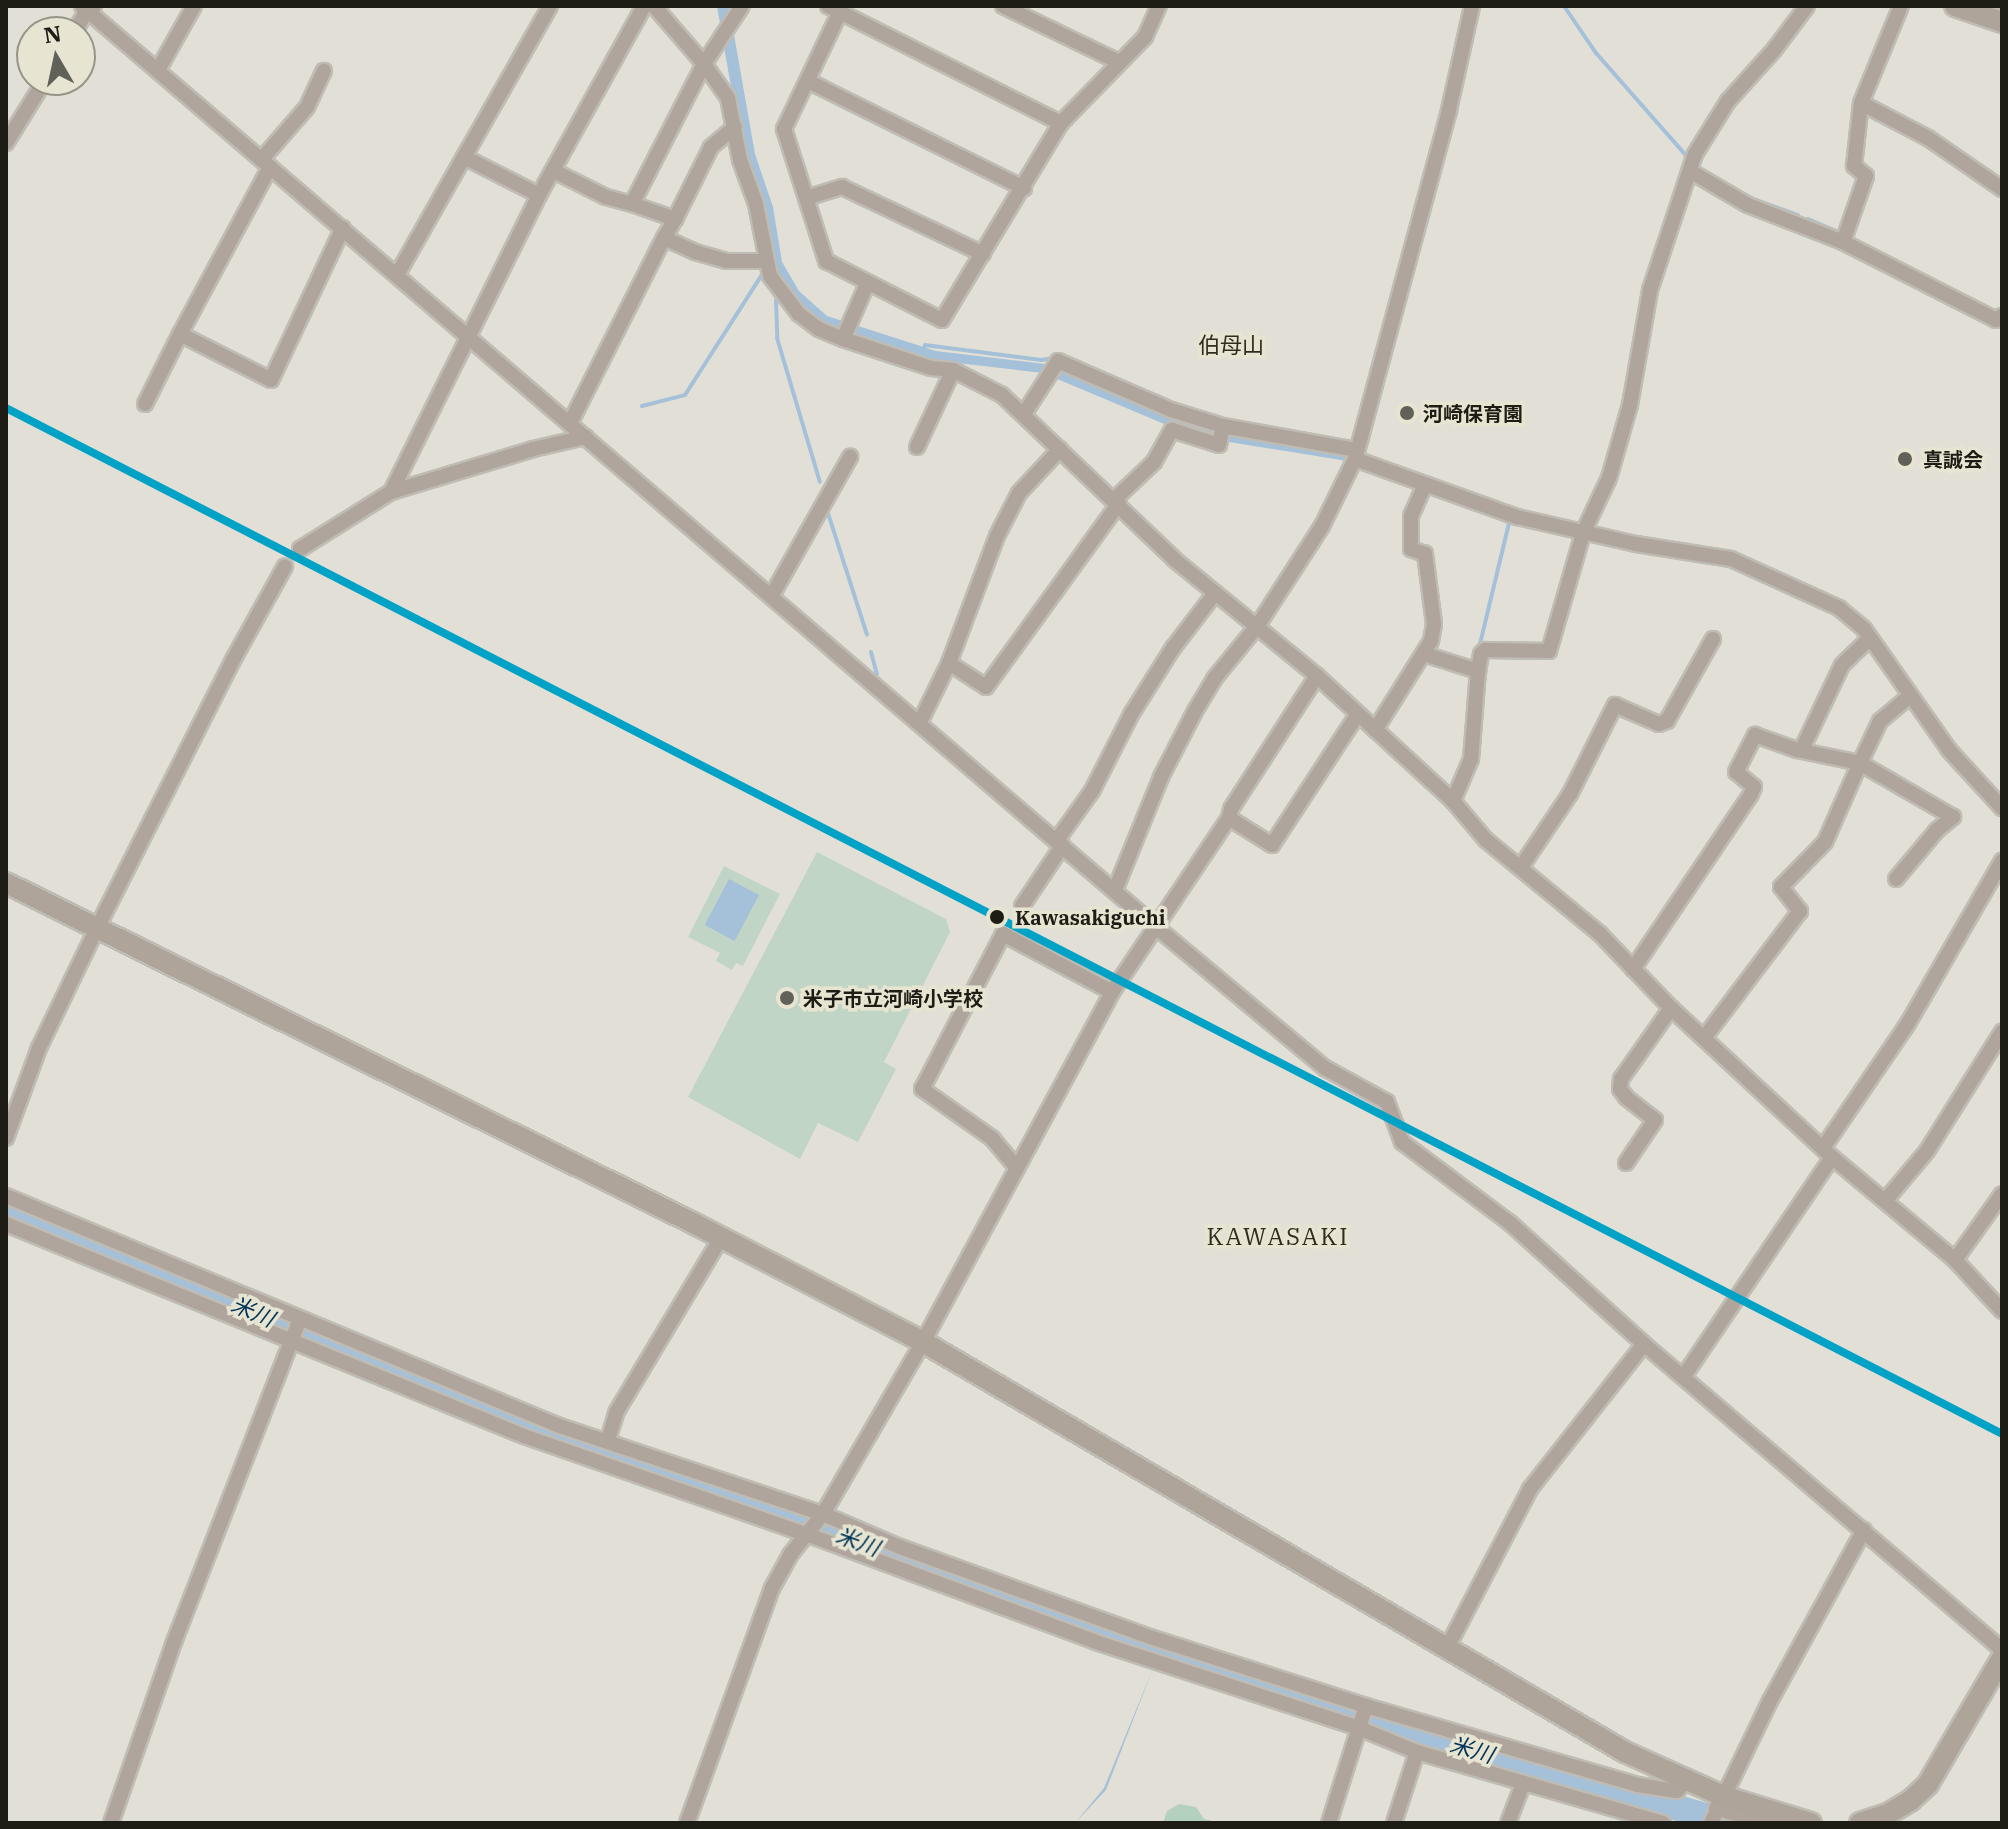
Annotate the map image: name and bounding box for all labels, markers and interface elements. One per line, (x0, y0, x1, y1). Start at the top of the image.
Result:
north arrow (16, 16, 96, 96)
text: N (42, 18, 63, 49)
district label: 伯母山 (1198, 332, 1264, 358)
place label: 河崎保育園 (1423, 401, 1523, 425)
marker: 河崎保育園 (1398, 404, 1416, 422)
place label: 真誠会 (1923, 447, 1983, 471)
marker: 真誠会 (1894, 448, 1916, 470)
place label: Kawasakiguchi (1015, 905, 1165, 929)
marker: Kawasakiguchi (986, 906, 1008, 928)
place label: 米子市立河崎小学校 (803, 986, 983, 1010)
marker: 米子市立河崎小学校 (778, 989, 796, 1007)
district label: KAWASAKI (1206, 1223, 1350, 1251)
water label: 米川 (228, 1290, 278, 1332)
water label: 米川 (833, 1521, 883, 1561)
water label: 米川 (1447, 1730, 1497, 1768)

